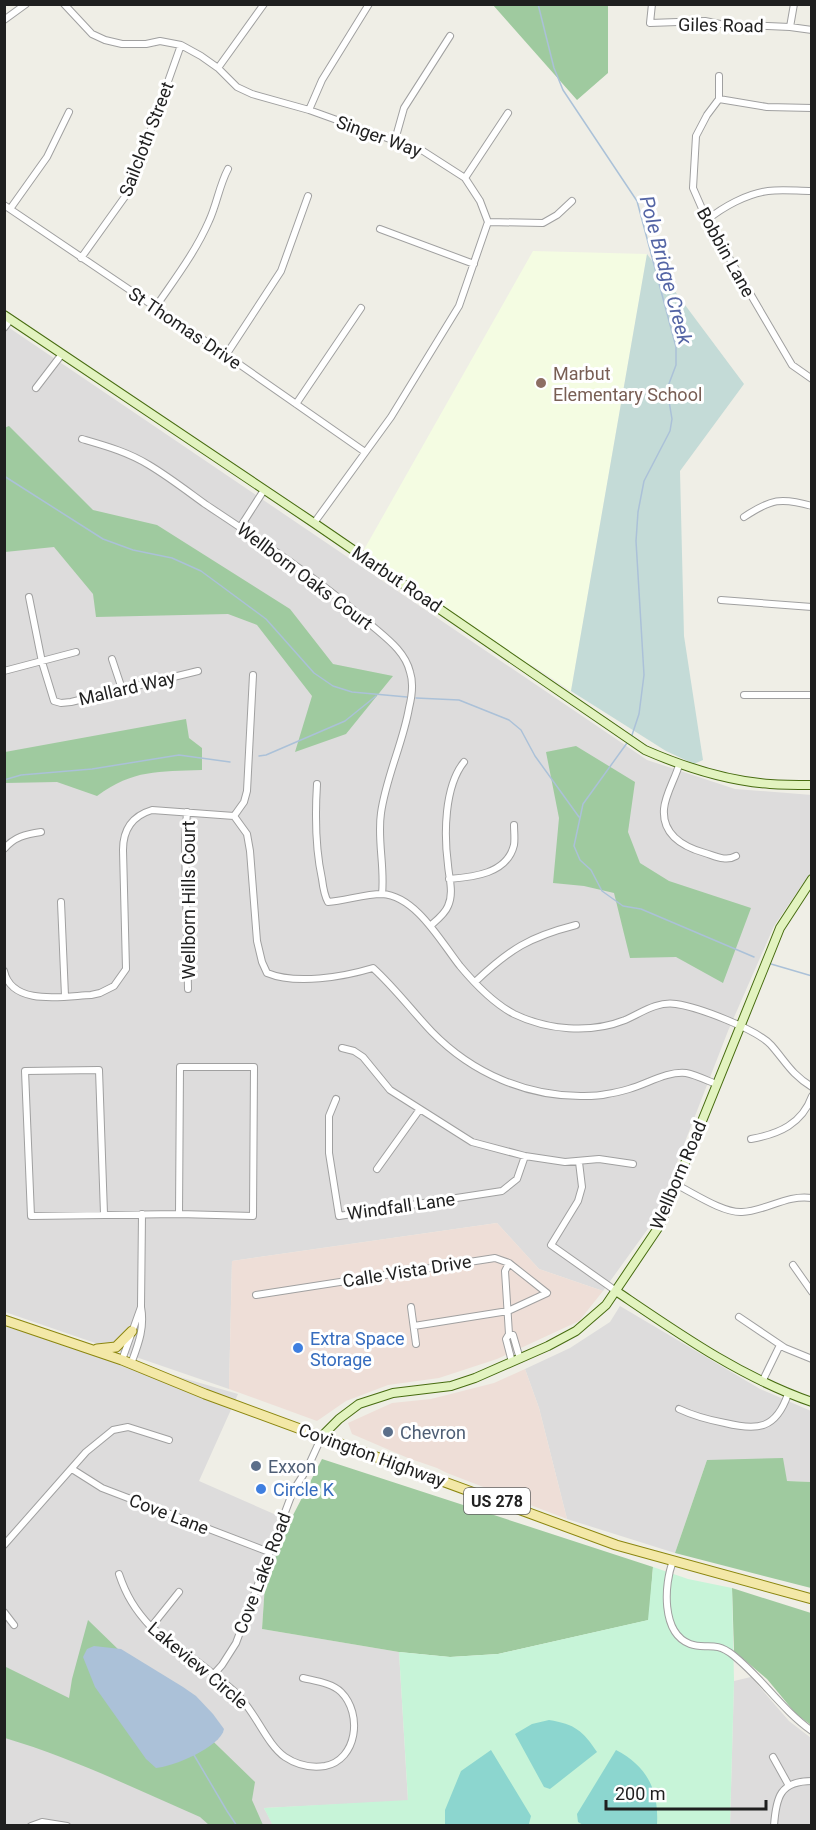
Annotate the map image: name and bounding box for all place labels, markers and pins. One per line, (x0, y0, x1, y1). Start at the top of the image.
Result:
place label: Marbut Elementary School (553, 363, 702, 405)
marker: Marbut Elementary School (534, 376, 548, 390)
place label: Extra Space Storage (310, 1328, 405, 1370)
marker: Extra Space Storage (291, 1341, 305, 1355)
place label: Chevron (400, 1422, 466, 1443)
marker: Chevron (381, 1425, 395, 1439)
place label: Exxon (268, 1456, 316, 1477)
marker: Exxon (249, 1459, 263, 1473)
place label: Circle K (273, 1479, 335, 1500)
marker: Circle K (254, 1482, 268, 1496)

